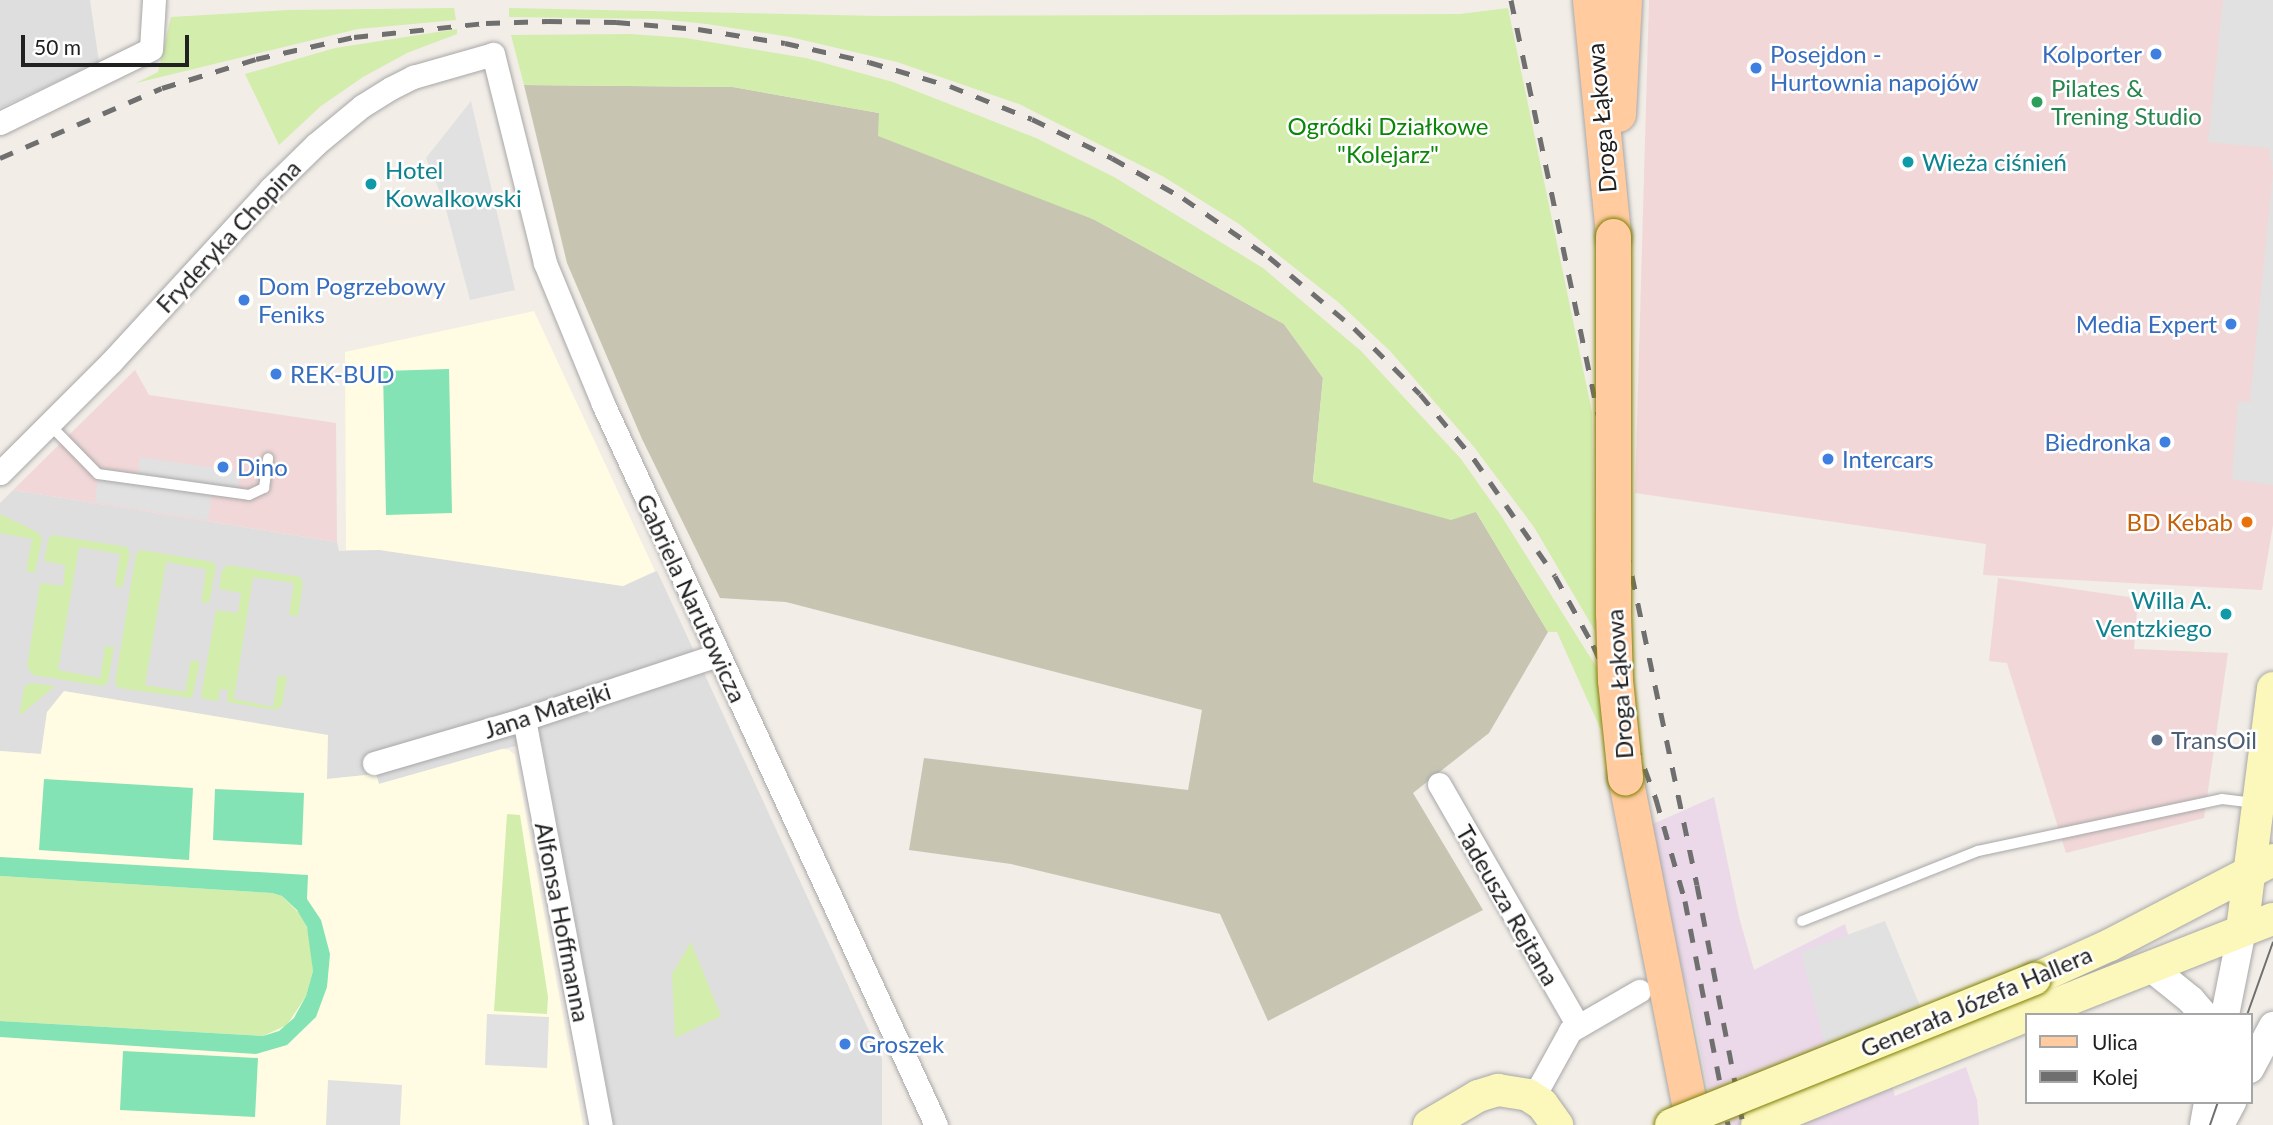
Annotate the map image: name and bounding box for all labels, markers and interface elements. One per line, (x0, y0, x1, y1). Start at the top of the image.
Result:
scale bar (24, 21, 192, 65)
text: 50 m (34, 34, 81, 59)
place label: Posejdon - Hurtownia napojów (1770, 40, 1979, 96)
place label: Kolporter (2042, 40, 2142, 68)
street label: Droga Łąkowa (1580, 42, 1622, 194)
marker: Kolporter (2148, 46, 2164, 62)
marker: Posejdon - Hurtownia napojów (1748, 60, 1764, 76)
place label: Pilates & Trening Studio (2051, 74, 2202, 130)
marker: Pilates & Trening Studio (2029, 94, 2045, 110)
park label: Ogródki Działkowe "Kolejarz" (1287, 112, 1489, 168)
place label: Wieża ciśnień (1922, 148, 2067, 176)
street label: Fryderyka Chopina (150, 154, 306, 318)
marker: Wieża ciśnień (1900, 154, 1916, 170)
place label: Hotel Kowalkowski (385, 156, 522, 212)
marker: Hotel Kowalkowski (363, 176, 379, 192)
place label: Dom Pogrzebowy Feniks (258, 272, 445, 328)
marker: Dom Pogrzebowy Feniks (236, 292, 252, 308)
place label: Media Expert (2076, 310, 2217, 338)
marker: Media Expert (2223, 316, 2239, 332)
place label: REK-BUD (290, 360, 394, 388)
marker: REK-BUD (268, 366, 284, 382)
place label: Biedronka (2045, 428, 2151, 456)
marker: Biedronka (2157, 434, 2173, 450)
place label: Intercars (1842, 445, 1934, 473)
marker: Intercars (1820, 451, 1836, 467)
place label: Dino (237, 453, 288, 481)
marker: Dino (215, 459, 231, 475)
street label: Gabriela Narutowicza (631, 489, 753, 707)
place label: BD Kebab (2127, 508, 2233, 536)
marker: BD Kebab (2239, 514, 2255, 530)
place label: Willa A. Ventzkiego (2096, 586, 2212, 642)
marker: Willa A. Ventzkiego (2218, 606, 2234, 622)
street label: Droga Łąkowa (1599, 608, 1639, 760)
street label: Jana Matejki (480, 676, 614, 744)
place label: TransOil (2171, 726, 2257, 754)
marker: TransOil (2149, 732, 2165, 748)
street label: Alfonsa Hoffmanna (529, 820, 597, 1024)
street label: Tadeusza Rejtana (1450, 820, 1566, 990)
street label: Generała Józefa Hallera (1856, 939, 2096, 1063)
legend (2024, 1013, 2252, 1104)
text: Ulica (2092, 1029, 2138, 1054)
place label: Groszek (859, 1030, 944, 1058)
marker: Groszek (837, 1036, 853, 1052)
text: Kolej (2092, 1064, 2138, 1089)

